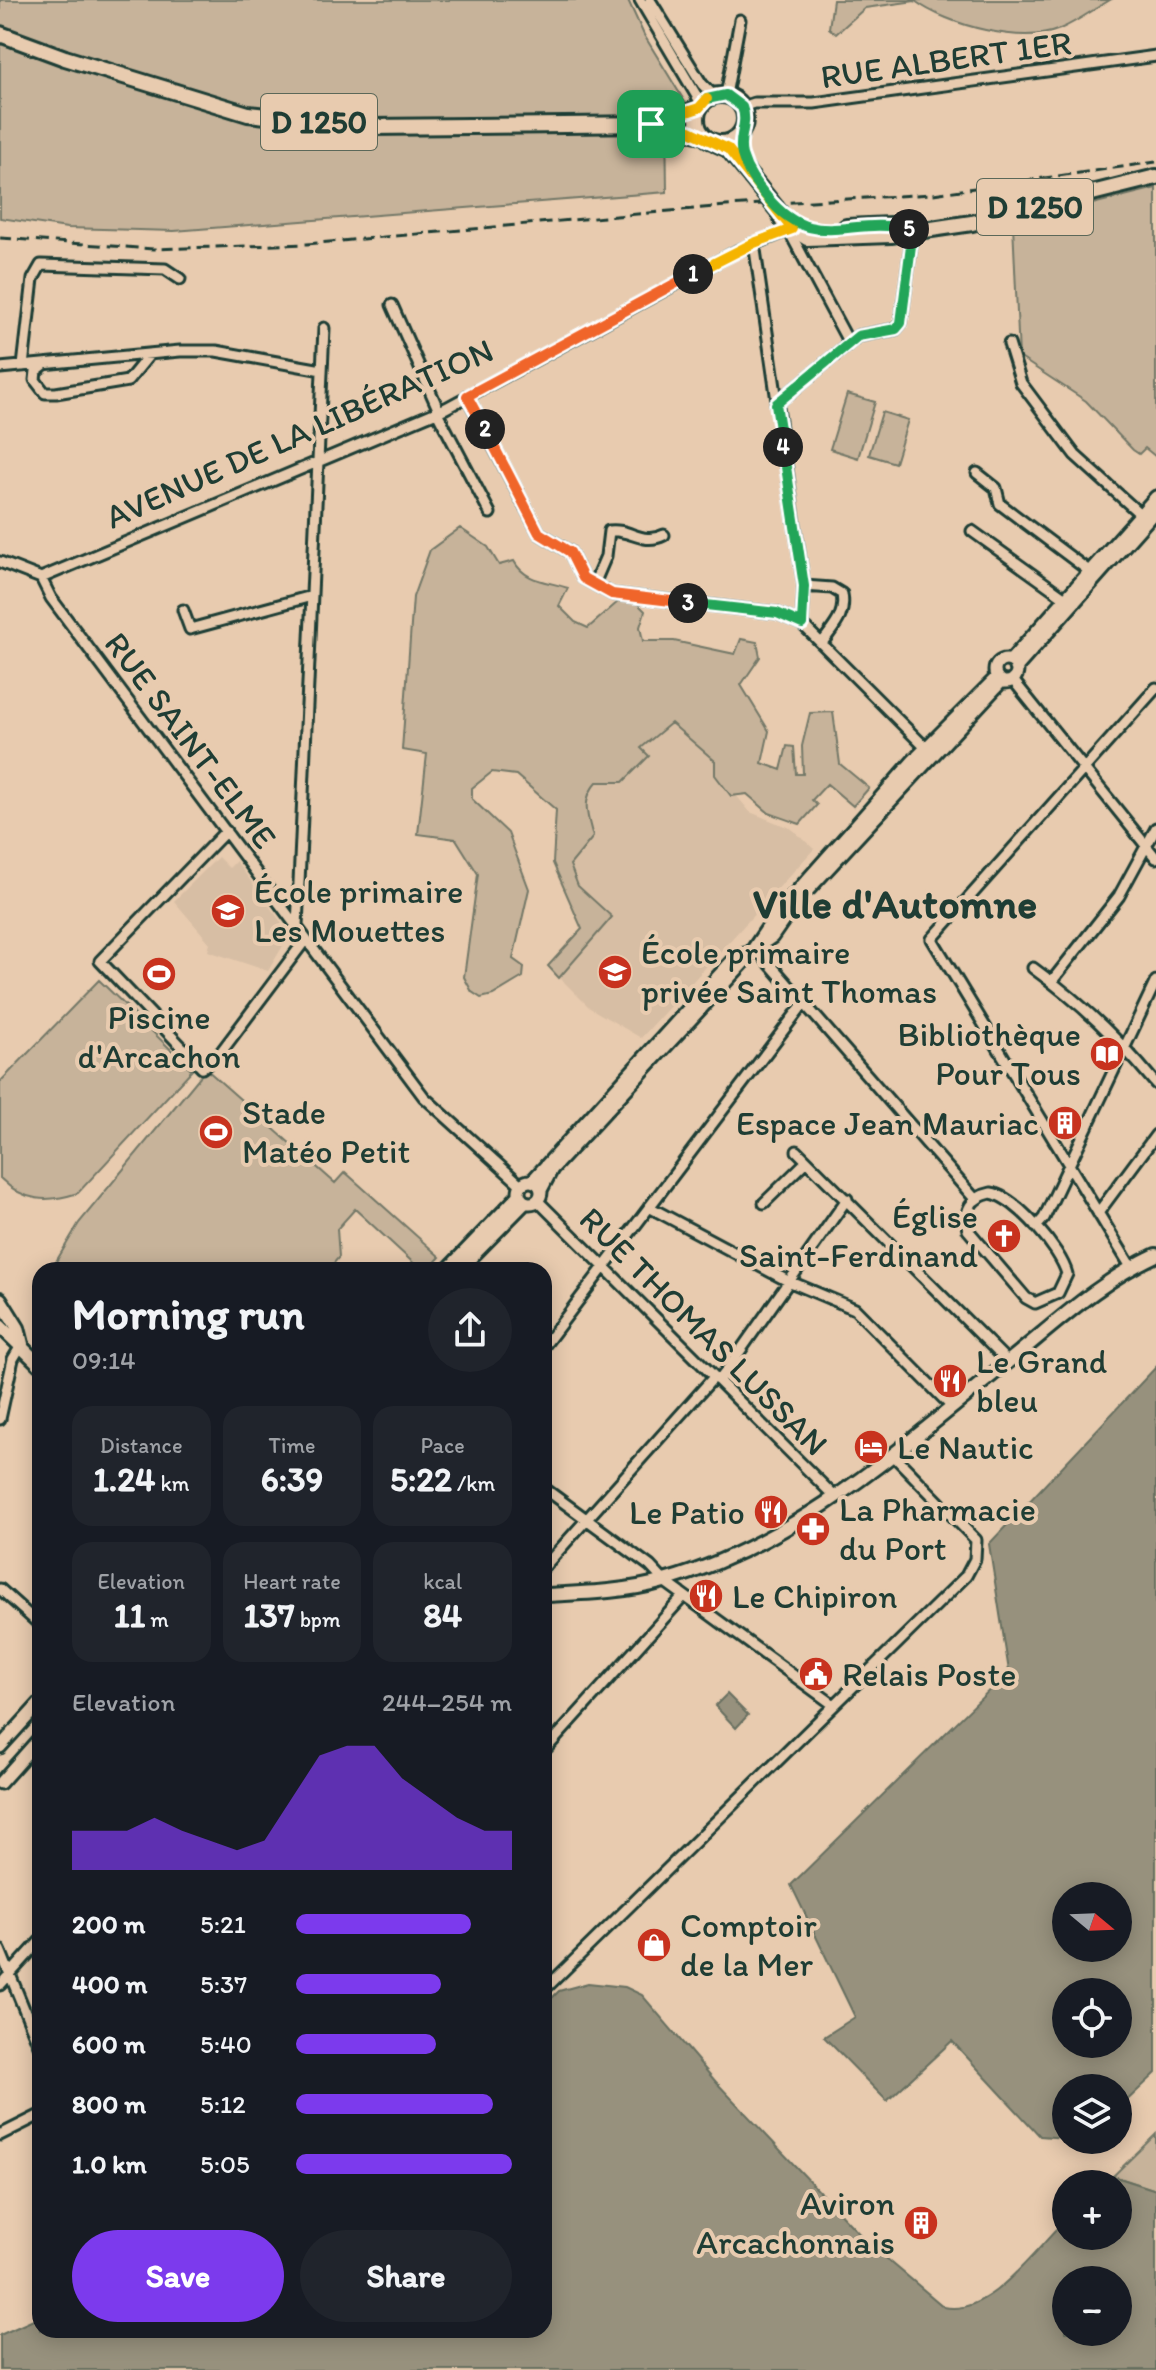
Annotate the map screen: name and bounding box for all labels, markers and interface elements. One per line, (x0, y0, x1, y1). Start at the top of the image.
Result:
street label: RUE ALBERT 1ER (818, 22, 1074, 97)
pin (617, 90, 685, 158)
road number: D 1250 (261, 94, 377, 150)
icon: arrive (629, 102, 673, 146)
road number: D 1250 (977, 179, 1093, 235)
pin: 5 (889, 209, 929, 249)
text: 5 (903, 215, 915, 242)
pin: 1 (673, 254, 713, 294)
text: 1 (688, 260, 698, 287)
street label: AVENUE DE LA LIBÉRATION (99, 329, 499, 538)
pin: 2 (465, 409, 505, 449)
text: 2 (479, 415, 491, 442)
pin: 4 (763, 427, 803, 467)
text: 4 (776, 433, 790, 460)
pin: 3 (668, 583, 708, 623)
text: 3 (682, 589, 694, 616)
street label: RUE SAINT-ELME (96, 624, 285, 857)
place label: École primaire Les Mouettes (254, 871, 463, 951)
district label: Ville d'Automne (753, 878, 1037, 929)
school or university icon: École primaire Les Mouettes (209, 892, 247, 930)
place label: École primaire privée Saint Thomas (641, 932, 937, 1012)
school or university icon: École primaire privée Saint Thomas (596, 953, 634, 991)
sports icon: Piscine d'Arcachon (140, 955, 178, 993)
place label: Piscine d'Arcachon (77, 997, 241, 1077)
place label: Bibliothèque Pour Tous (897, 1014, 1081, 1094)
library icon: Bibliothèque Pour Tous (1088, 1035, 1126, 1073)
place label: Stade Matéo Petit (242, 1092, 410, 1172)
place label: Espace Jean Mauriac (736, 1103, 1039, 1144)
building icon: Espace Jean Mauriac (1046, 1104, 1084, 1142)
sports icon: Stade Matéo Petit (197, 1113, 235, 1151)
place label: Église Saint-Ferdinand (739, 1196, 978, 1276)
street label: RUE THOMAS LUSSAN (571, 1198, 837, 1464)
church icon: Église Saint-Ferdinand (985, 1217, 1023, 1255)
text: Morning run (72, 1287, 305, 1340)
button: share (428, 1288, 512, 1372)
place label: Le Grand bleu (976, 1341, 1108, 1421)
text: 09:14 (72, 1344, 136, 1376)
restaurant icon: Le Grand bleu (931, 1362, 969, 1400)
place label: Le Nautic (897, 1427, 1034, 1468)
hotel icon: Le Nautic (852, 1428, 890, 1466)
text: Distance (100, 1432, 183, 1459)
text: Time (269, 1432, 315, 1459)
text: Pace (421, 1432, 465, 1459)
text: 1.24 (93, 1459, 156, 1500)
text: 6:39 (261, 1459, 323, 1500)
text: 5:22 (390, 1459, 452, 1500)
text: km (156, 1470, 190, 1497)
text: /km (452, 1470, 495, 1497)
place label: La Pharmacie du Port (839, 1489, 1036, 1569)
place label: Le Patio (629, 1492, 745, 1533)
restaurant icon: Le Patio (752, 1493, 790, 1531)
pharmacy icon: La Pharmacie du Port (794, 1510, 832, 1548)
text: Elevation (98, 1568, 185, 1595)
text: Heart rate (243, 1568, 341, 1595)
text: kcal (423, 1568, 462, 1595)
place label: Le Chipiron (732, 1576, 897, 1617)
restaurant icon: Le Chipiron (687, 1577, 725, 1615)
text: 11 (114, 1595, 145, 1636)
text: 137 (244, 1595, 295, 1636)
text: 84 (423, 1595, 462, 1636)
text: m (145, 1606, 169, 1633)
text: bpm (295, 1606, 340, 1633)
place label: Relais Poste (842, 1654, 1016, 1695)
public building icon: Relais Poste (797, 1655, 835, 1693)
text: Elevation (72, 1686, 175, 1718)
text: 244–254 m (382, 1686, 512, 1718)
north arrow (1052, 1882, 1132, 1962)
map controls (1052, 1882, 1132, 2346)
place label: Comptoir de la Mer (680, 1905, 817, 1985)
text: 200 m (72, 1908, 145, 1940)
text: 5:21 (200, 1908, 246, 1940)
shop icon: Comptoir de la Mer (635, 1926, 673, 1964)
text: 400 m (72, 1968, 147, 2000)
text: 5:37 (200, 1968, 247, 2000)
button: locate (1052, 1978, 1132, 2058)
text: 600 m (72, 2028, 146, 2060)
text: 5:40 (200, 2028, 252, 2060)
button: layers (1052, 2074, 1132, 2154)
text: 800 m (72, 2088, 146, 2120)
text: 5:12 (200, 2088, 246, 2120)
text: 1.0 km (72, 2148, 147, 2180)
text: 5:05 (200, 2148, 250, 2180)
button: + (1052, 2170, 1132, 2250)
place label: Aviron Arcachonnais (696, 2183, 895, 2263)
building icon: Aviron Arcachonnais (902, 2204, 940, 2242)
button: Save (72, 2230, 284, 2322)
button: Share (300, 2230, 512, 2322)
button: − (1052, 2266, 1132, 2346)

